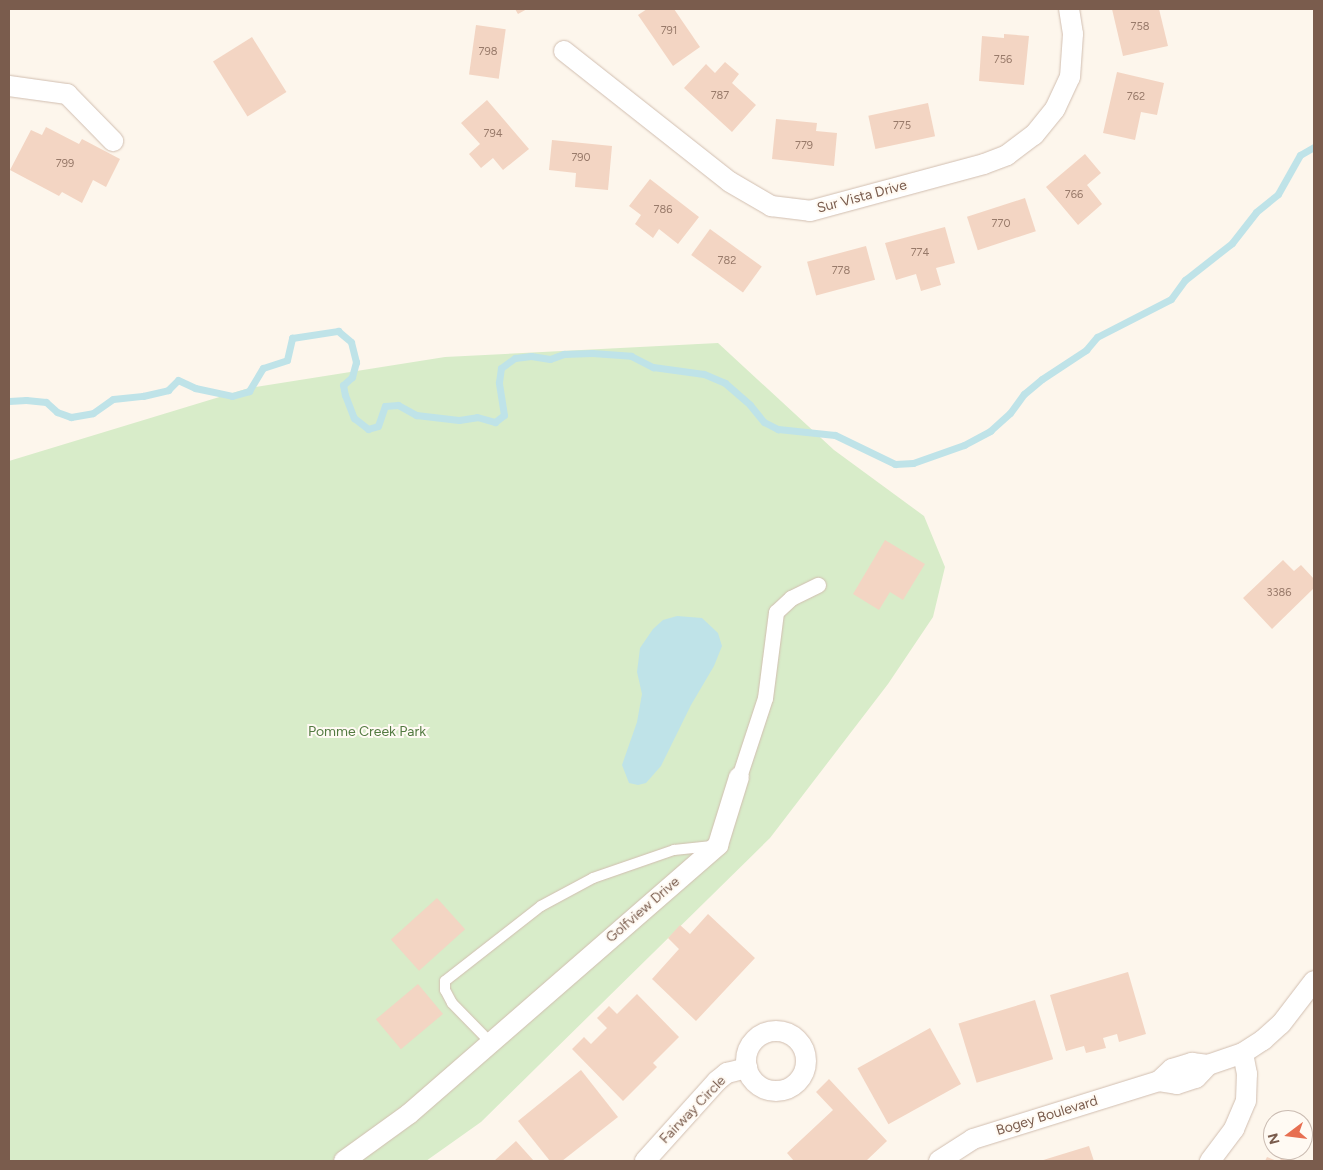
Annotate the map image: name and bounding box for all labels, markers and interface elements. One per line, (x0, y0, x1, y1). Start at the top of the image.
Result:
house number: 758 (1131, 20, 1149, 34)
house number: 791 (661, 24, 677, 38)
house number: 798 (479, 45, 497, 59)
house number: 756 (994, 53, 1012, 67)
house number: 787 (711, 89, 729, 103)
house number: 762 (1127, 90, 1145, 104)
house number: 775 (893, 119, 911, 133)
house number: 794 (484, 127, 502, 141)
house number: 779 (795, 139, 813, 153)
house number: 790 (571, 151, 591, 165)
house number: 799 (56, 157, 74, 171)
street label: Sur Vista Drive (815, 177, 909, 217)
house number: 766 (1065, 188, 1083, 202)
house number: 786 (654, 203, 672, 217)
house number: 770 (992, 217, 1010, 231)
house number: 774 (911, 246, 929, 260)
house number: 782 (718, 254, 736, 268)
house number: 778 (832, 264, 850, 278)
house number: 3386 (1267, 586, 1291, 600)
park label: Pomme Creek Park (308, 724, 426, 740)
street label: Golfview Drive (603, 874, 683, 946)
street label: Fairway Circle (657, 1073, 729, 1147)
street label: Bogey Boulevard (994, 1093, 1100, 1139)
north arrow (1263, 1110, 1313, 1160)
text: N (1264, 1131, 1284, 1146)

